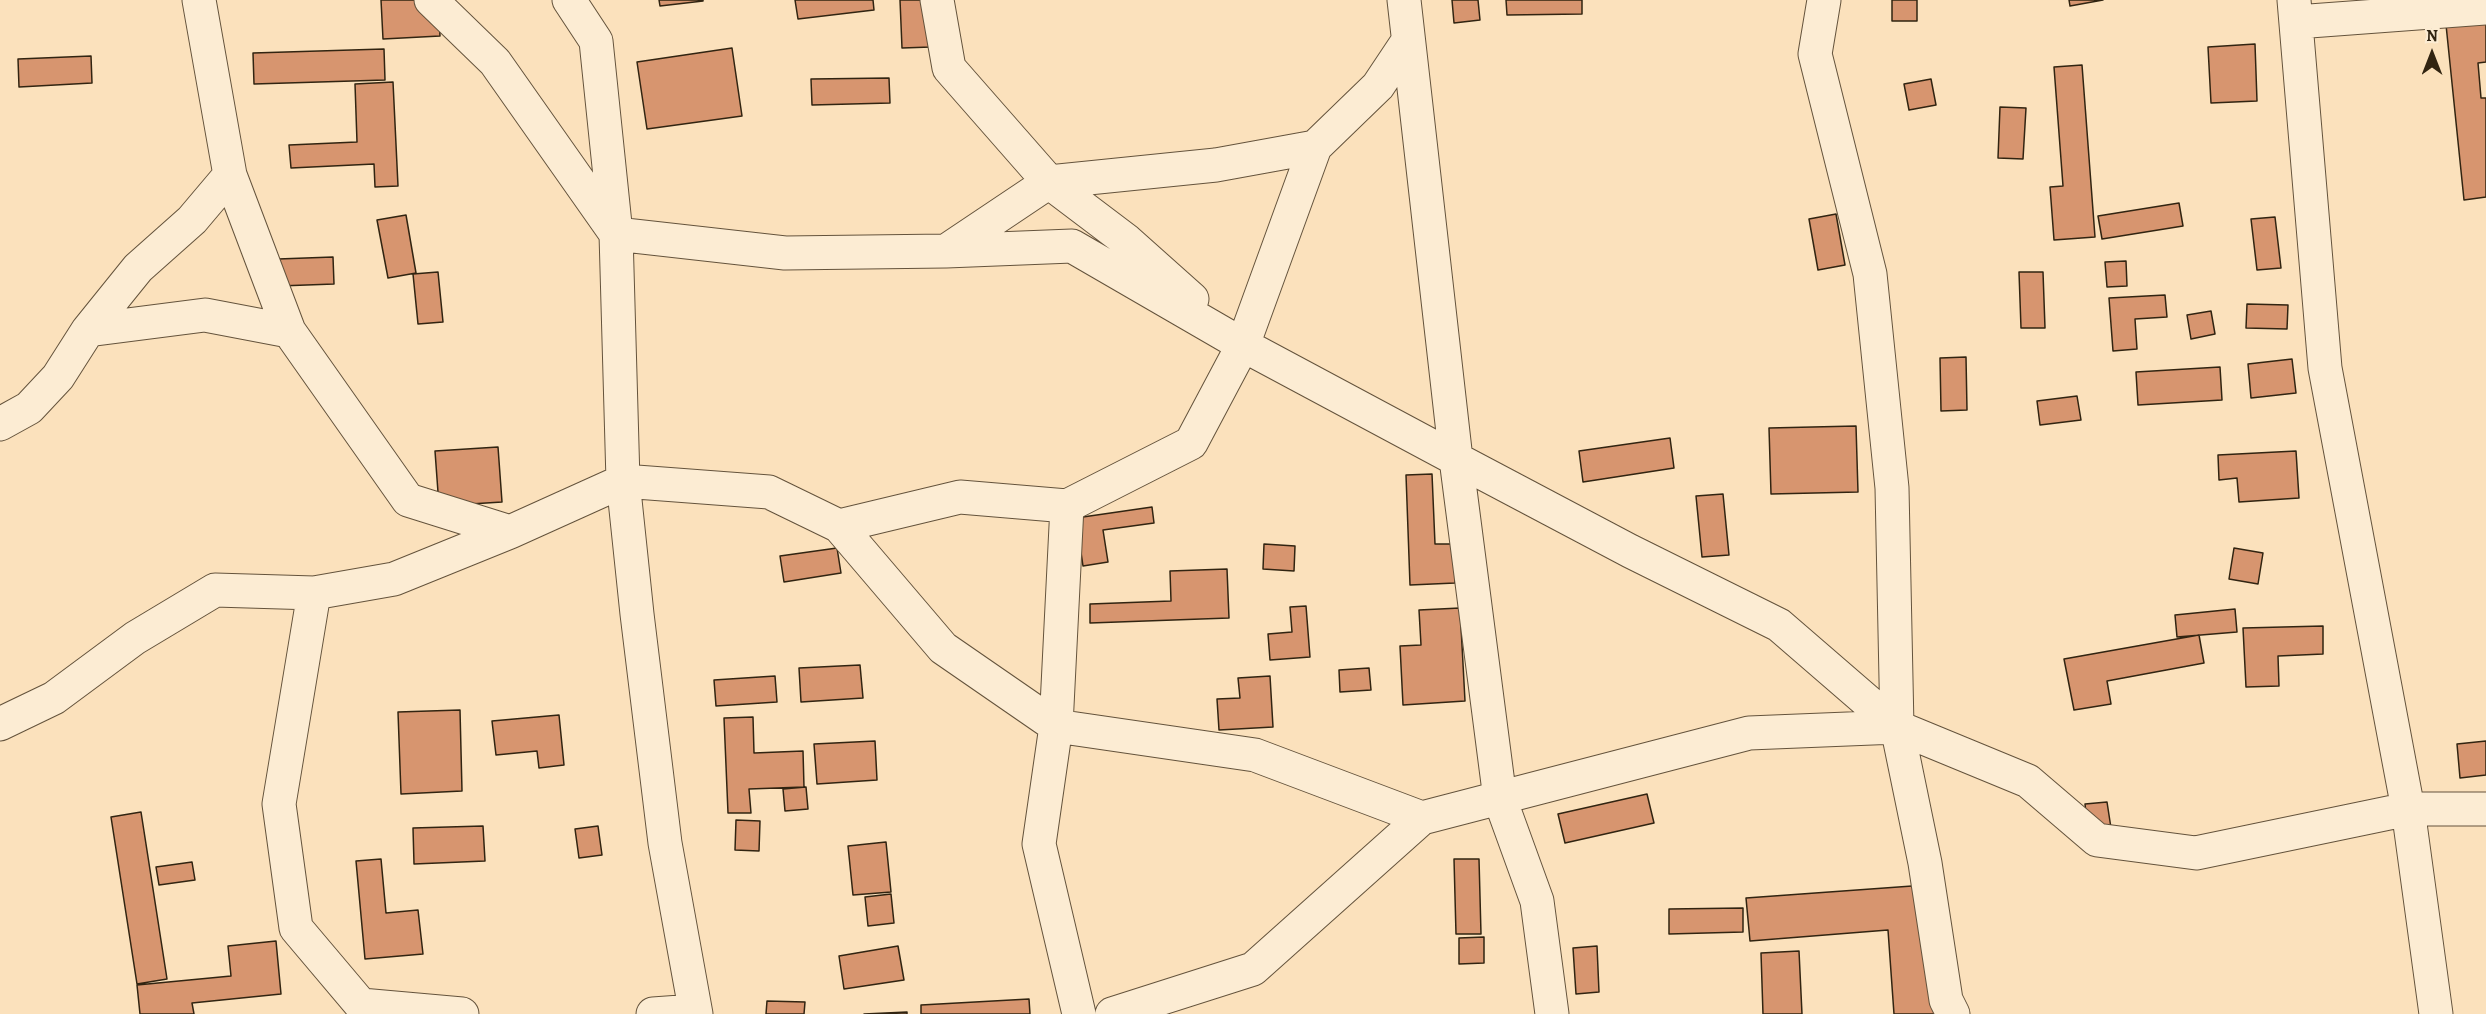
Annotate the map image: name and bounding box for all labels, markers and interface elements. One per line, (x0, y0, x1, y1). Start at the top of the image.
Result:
north arrow (2402, 24, 2462, 84)
text: N (2426, 25, 2438, 47)

